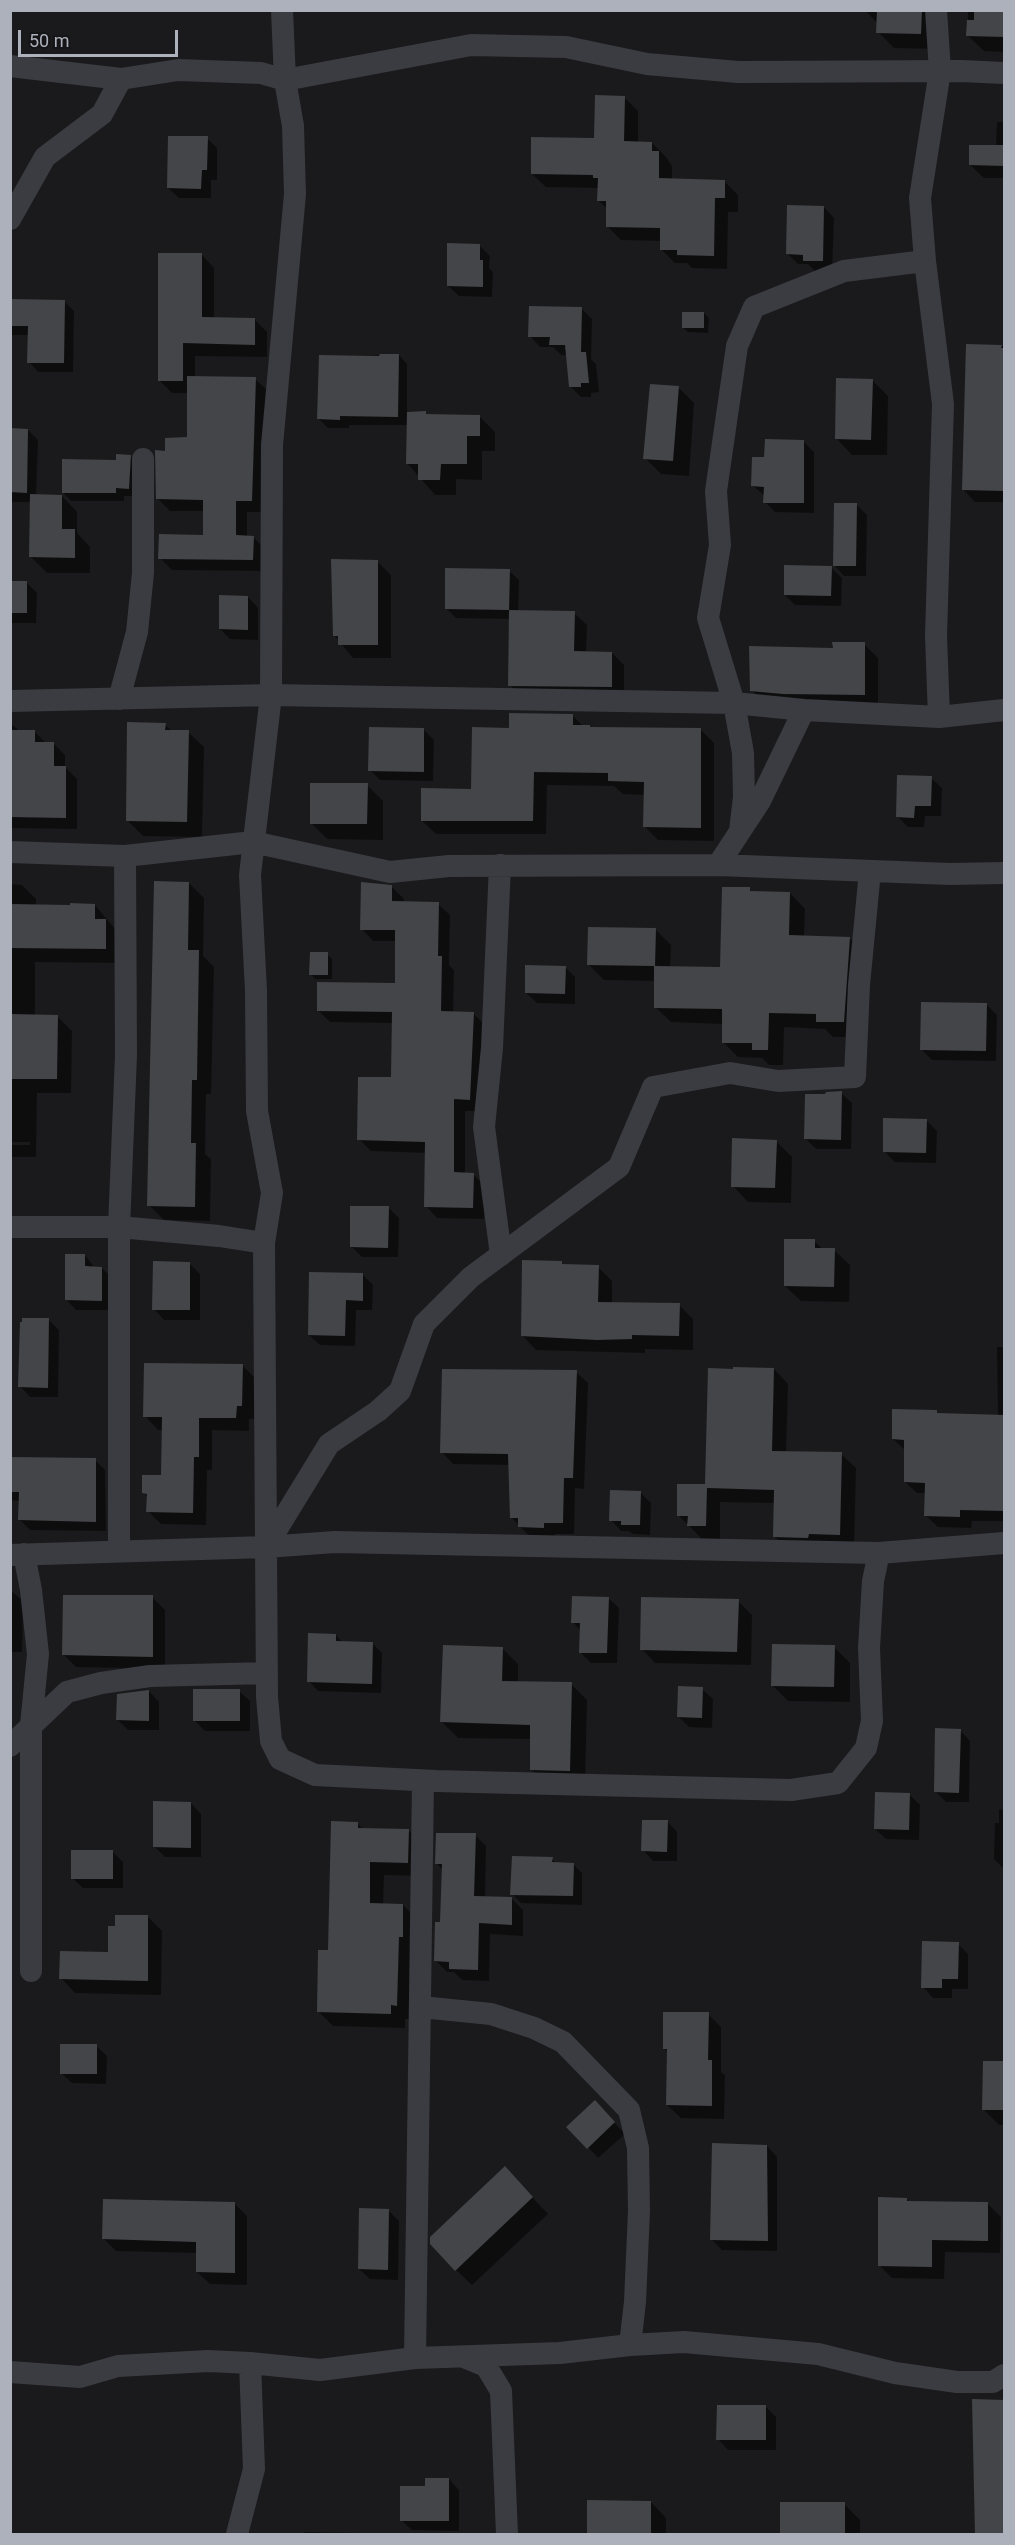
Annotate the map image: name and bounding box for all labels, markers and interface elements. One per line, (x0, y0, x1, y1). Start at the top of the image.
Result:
scale bar (21, 18, 182, 56)
text: 50 m (29, 30, 69, 51)

